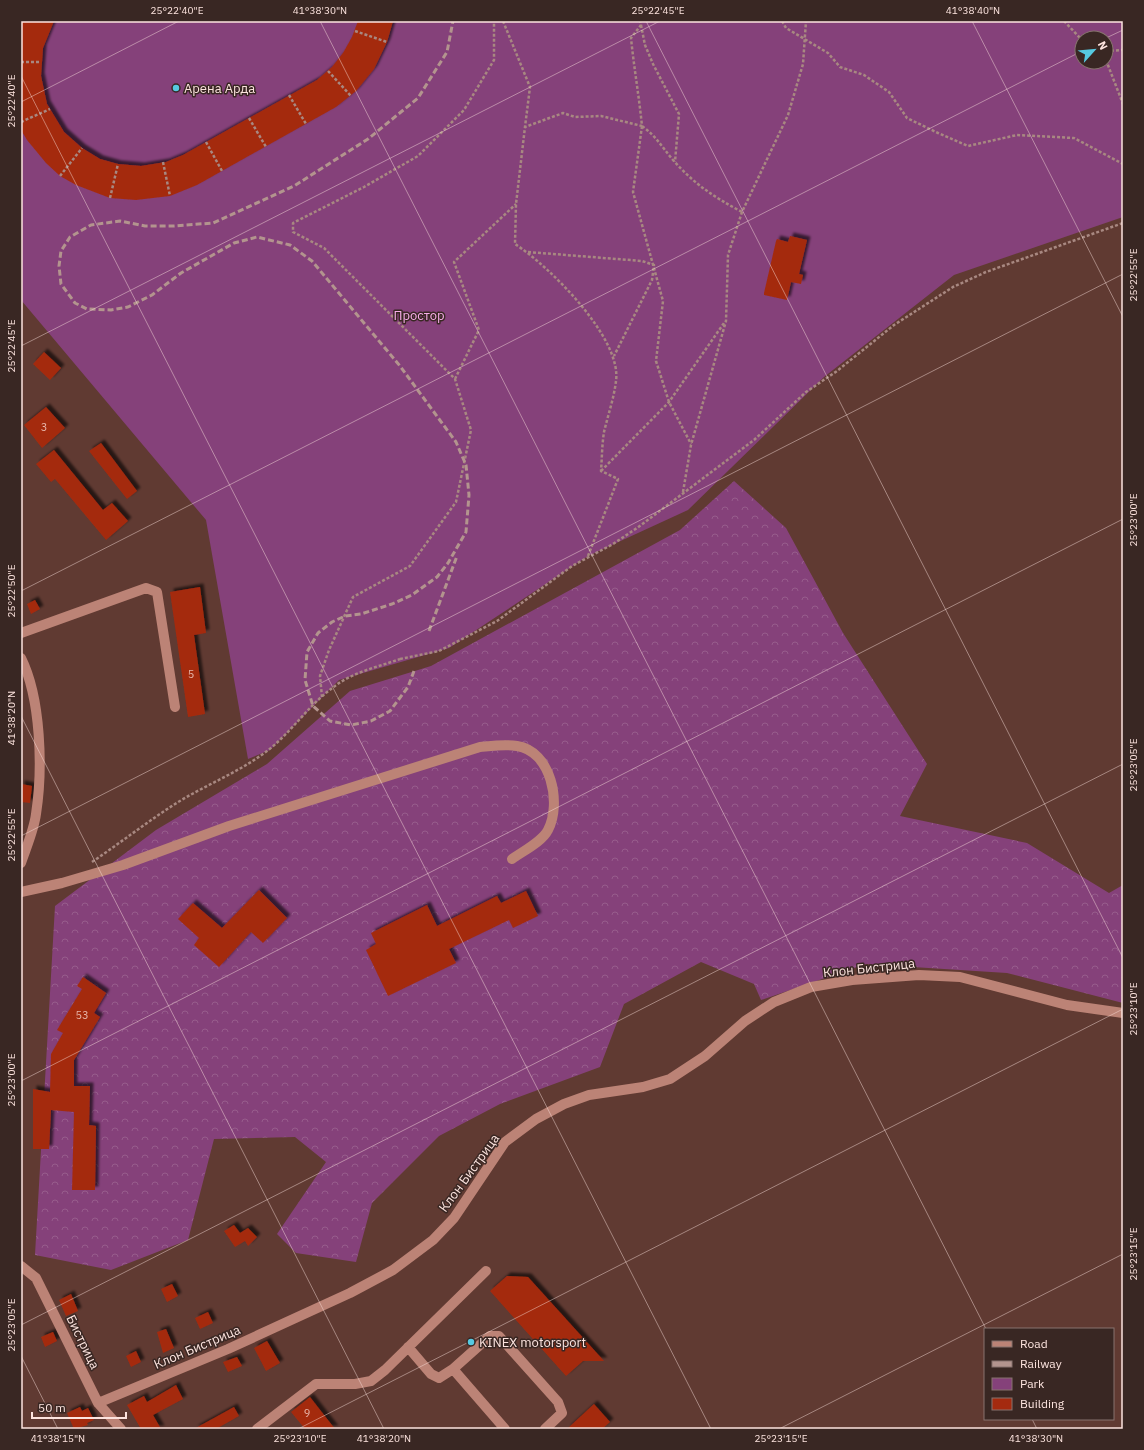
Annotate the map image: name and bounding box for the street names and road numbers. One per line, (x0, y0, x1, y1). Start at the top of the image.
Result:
street label: Клон Бистрица (822, 955, 916, 981)
street label: Клон Бистрица (435, 1131, 503, 1215)
street label: Бистрица (63, 1312, 103, 1372)
street label: Клон Бистрица (151, 1321, 243, 1373)

